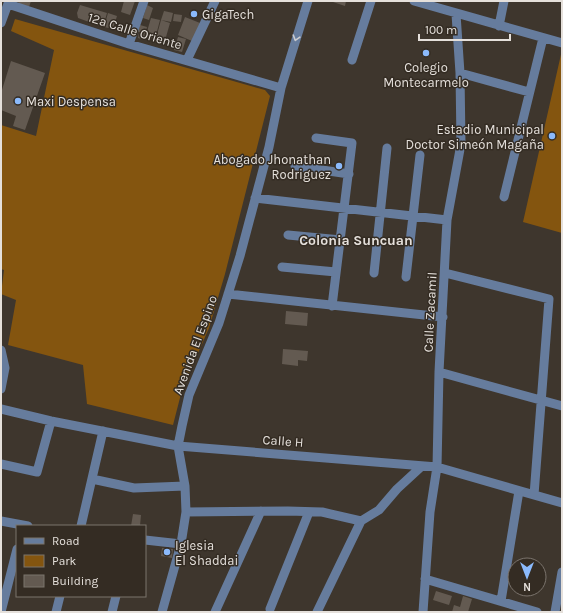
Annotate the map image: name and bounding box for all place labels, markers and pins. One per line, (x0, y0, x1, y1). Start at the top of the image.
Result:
place label: GigaTech (202, 7, 254, 22)
marker: GigaTech (189, 9, 199, 19)
marker: Colegio Montecarmelo (421, 48, 431, 58)
place label: Colegio Montecarmelo (383, 60, 469, 90)
place label: Maxi Despensa (26, 94, 116, 109)
marker: Maxi Despensa (13, 96, 23, 106)
place label: Estadio Municipal Doctor Simeón Magaña (406, 122, 544, 152)
marker: Estadio Municipal Doctor Simeón Magaña (547, 131, 557, 141)
place label: Abogado Jhonathan Rodriguez (213, 152, 331, 182)
marker: Abogado Jhonathan Rodriguez (334, 161, 344, 171)
place label: Iglesia El Shaddai (175, 538, 238, 568)
marker: Iglesia El Shaddai (162, 547, 172, 557)

